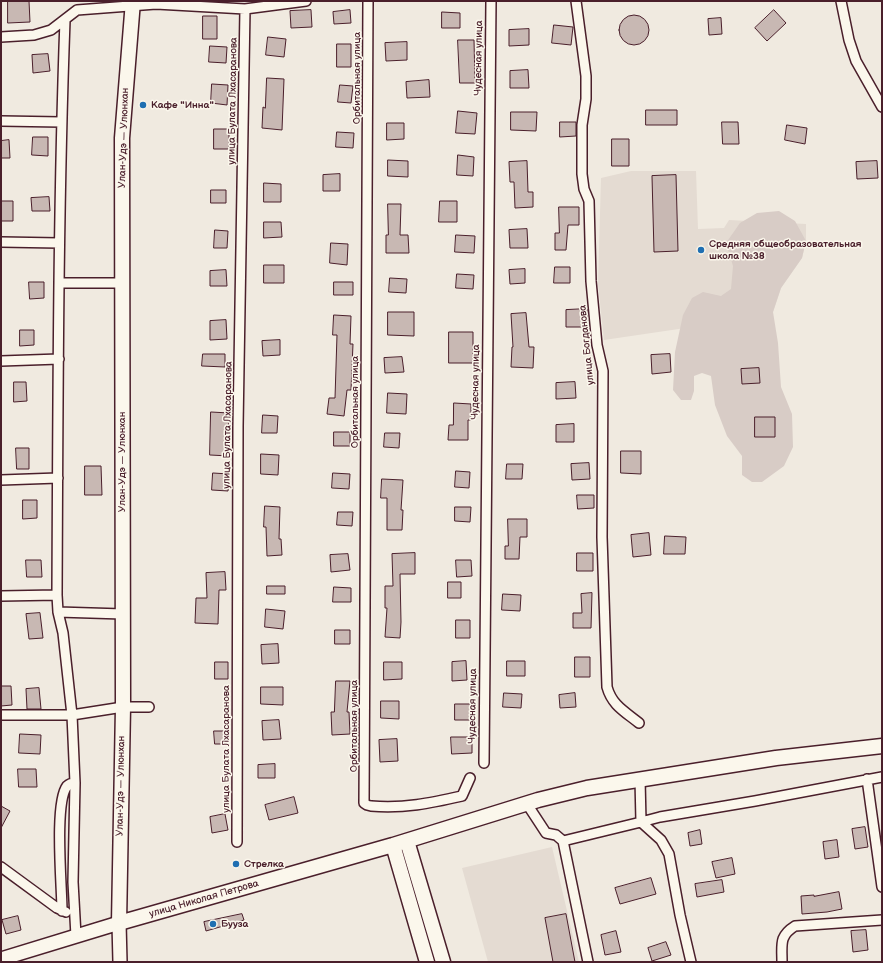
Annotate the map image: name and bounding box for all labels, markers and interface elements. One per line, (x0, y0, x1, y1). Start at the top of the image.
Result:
street label: Чудесная улица (472, 20, 486, 96)
street label: Орбитальная улица (351, 32, 363, 124)
street label: улица Булата Лхасаранова (226, 37, 240, 165)
street label: Улан-Удэ — Улюнхан (116, 88, 132, 188)
place label: Кафе "Инна" (151, 99, 214, 111)
marker: Кафе "Инна" (138, 100, 148, 110)
place label: Средняя общеобразовательная школа №38 (709, 238, 861, 262)
marker: Средняя общеобразовательная школа №38 (696, 245, 706, 255)
street label: улица Богданова (577, 304, 597, 386)
street label: Чудесная улица (469, 344, 483, 420)
street label: Орбитальная улица (349, 356, 361, 448)
street label: улица Булата Лхасаранова (221, 361, 235, 489)
street label: Улан-Удэ — Улюнхан (116, 412, 128, 512)
street label: Чудесная улица (466, 668, 480, 744)
street label: Орбитальная улица (348, 680, 360, 772)
street label: улица Булата Лхасаранова (220, 685, 232, 813)
street label: Улан-Удэ — Улюнхан (114, 736, 128, 836)
place label: Стрелка (244, 858, 284, 870)
marker: Стрелка (231, 859, 241, 869)
street label: улица Николая Петрова (148, 878, 260, 920)
place label: Бууза (221, 918, 248, 930)
marker: Бууза (208, 919, 218, 929)

